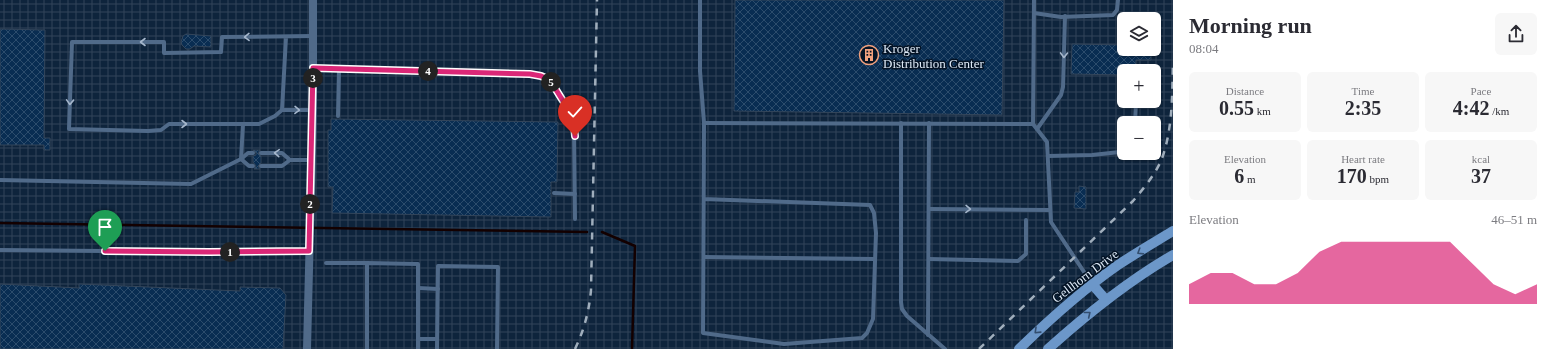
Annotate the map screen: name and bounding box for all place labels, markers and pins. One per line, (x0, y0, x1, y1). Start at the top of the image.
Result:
place label: Kroger Distribution Center (883, 41, 984, 71)
building icon: Kroger Distribution Center (858, 44, 880, 66)
pin: 4 (418, 61, 438, 81)
pin: 3 (303, 68, 323, 88)
pin: 5 (541, 72, 561, 92)
pin (558, 95, 592, 136)
pin: 2 (300, 194, 320, 214)
pin (88, 210, 122, 251)
pin: 1 (220, 242, 240, 262)

